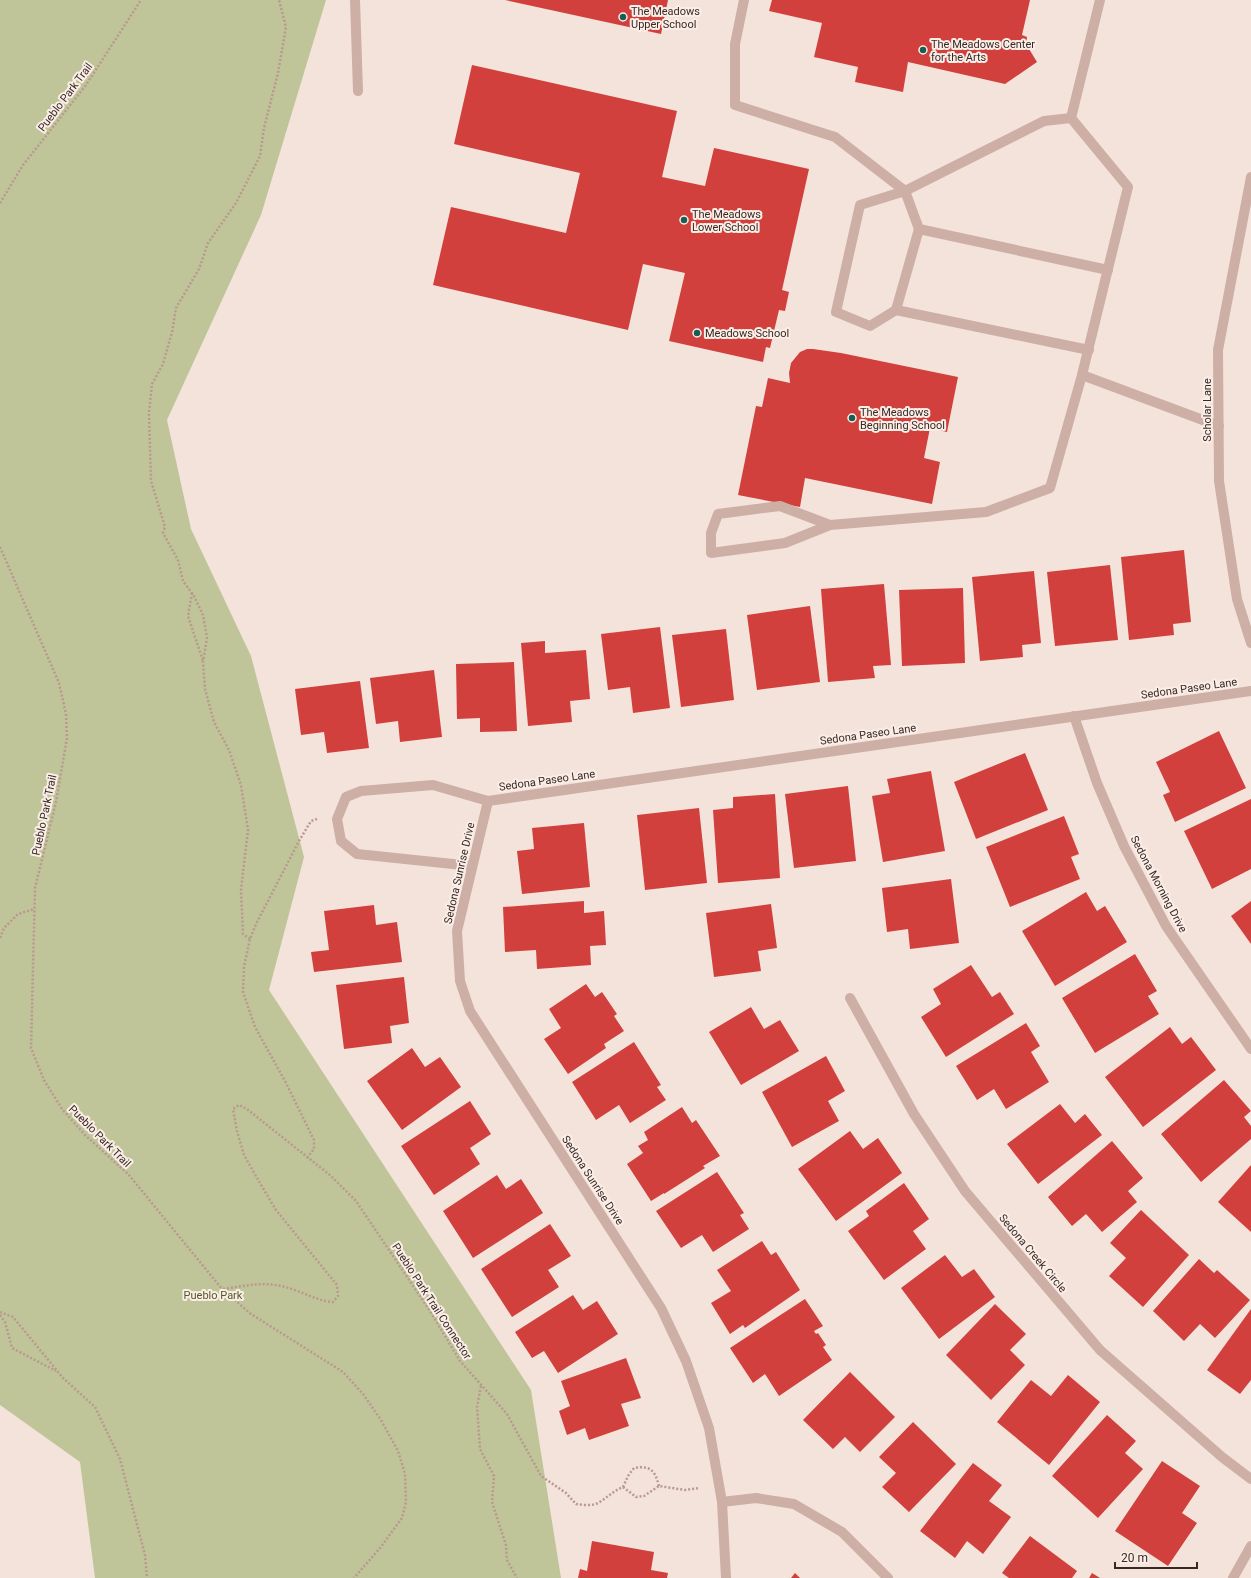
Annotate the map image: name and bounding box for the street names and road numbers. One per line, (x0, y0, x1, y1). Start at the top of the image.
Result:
street label: Pueblo Park Trail (35, 60, 95, 134)
street label: Scholar Lane (1201, 378, 1214, 442)
street label: Sedona Paseo Lane (1140, 675, 1238, 702)
street label: Sedona Paseo Lane (819, 721, 917, 748)
street label: Sedona Paseo Lane (498, 767, 596, 794)
street label: Pueblo Park Trail (30, 773, 59, 857)
street label: Sedona Sunrise Drive (441, 821, 478, 925)
street label: Sedona Morning Drive (1128, 834, 1190, 935)
street label: Pueblo Park Trail (66, 1103, 133, 1170)
street label: Sedona Sunrise Drive (559, 1133, 626, 1227)
street label: Sedona Creek Circle (996, 1212, 1069, 1295)
street label: Pueblo Park Trail Connector (389, 1241, 474, 1362)

